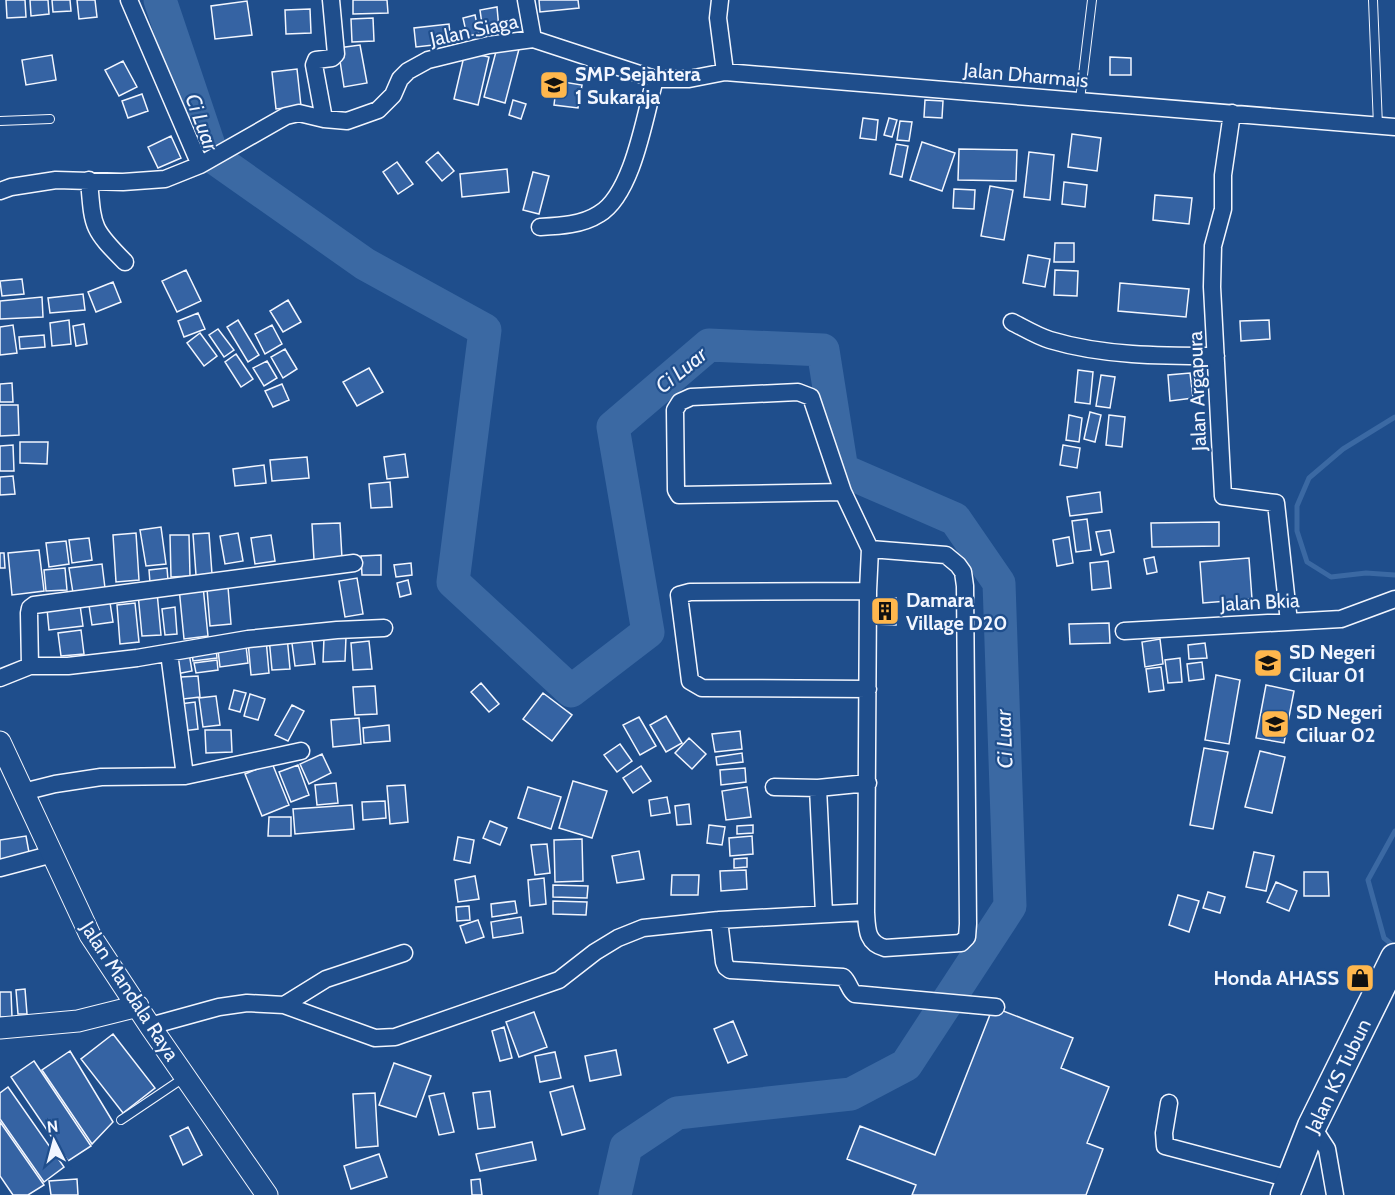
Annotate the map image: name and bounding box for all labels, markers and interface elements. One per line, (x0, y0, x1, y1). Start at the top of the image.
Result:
street label: Jalan Siaga (427, 9, 521, 51)
street label: Jalan Dharmais (962, 57, 1089, 92)
place label: SMP Sejahtera 1 Sukaraja (575, 62, 701, 109)
school or university icon: SMP Sejahtera 1 Sukaraja (538, 69, 570, 101)
water label: Ci Luar (180, 90, 224, 155)
street label: Jalan Argapura (1183, 330, 1211, 452)
water label: Ci Luar (650, 341, 713, 398)
place label: Damara Village D20 (906, 588, 1007, 635)
street label: Jalan Bkia (1219, 588, 1301, 616)
building icon: Damara Village D20 (869, 595, 901, 627)
place label: SD Negeri Ciluar 01 (1289, 640, 1375, 687)
school or university icon: SD Negeri Ciluar 01 (1252, 647, 1284, 679)
place label: SD Negeri Ciluar 02 (1296, 700, 1382, 747)
water label: Ci Luar (990, 708, 1018, 769)
school or university icon: SD Negeri Ciluar 02 (1259, 708, 1291, 740)
street label: Jalan Mandala Raya (75, 916, 184, 1066)
shop icon: Honda AHASS (1344, 962, 1376, 994)
place label: Honda AHASS (1214, 966, 1339, 990)
street label: Jalan KS Tubun (1300, 1015, 1376, 1138)
north arrow (24, 1111, 84, 1171)
text: N (46, 1117, 59, 1137)

